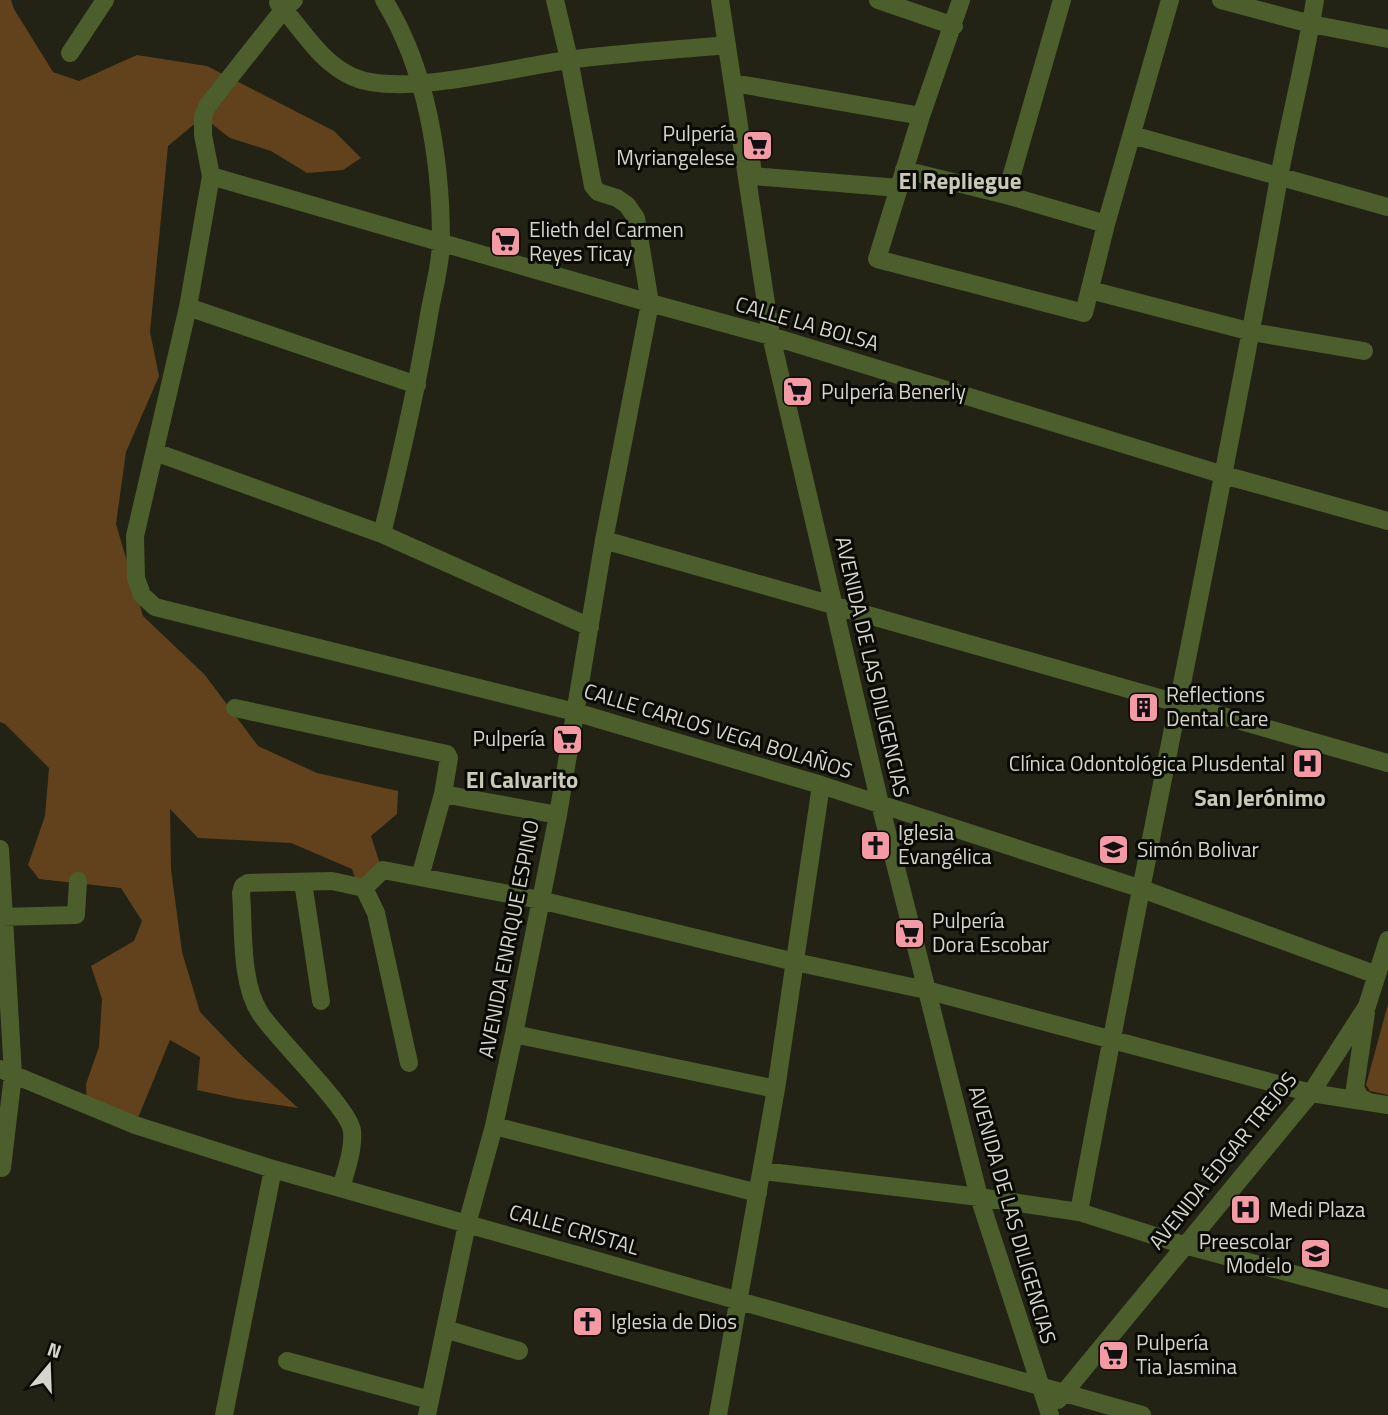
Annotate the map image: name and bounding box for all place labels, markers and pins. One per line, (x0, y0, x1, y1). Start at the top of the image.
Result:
place label: Pulpería Myriangelese (616, 117, 735, 173)
supermarket icon: Pulpería Myriangelese (741, 129, 775, 163)
place label: Elieth del Carmen Reyes Ticay (529, 213, 684, 269)
supermarket icon: Elieth del Carmen Reyes Ticay (489, 225, 523, 259)
supermarket icon: Pulpería Benerly (781, 375, 815, 409)
place label: Pulpería Benerly (821, 375, 966, 407)
place label: Reflections Dental Care (1166, 678, 1268, 734)
building icon: Reflections Dental Care (1126, 690, 1160, 724)
place label: Pulpería (472, 722, 545, 754)
supermarket icon: Pulpería (551, 722, 585, 756)
place label: Clínica Odontológica Plusdental (1009, 747, 1285, 779)
hospital icon: Clínica Odontológica Plusdental (1291, 747, 1325, 781)
place label: Iglesia Evangélica (898, 816, 992, 872)
church icon: Iglesia Evangélica (858, 828, 892, 862)
school or university icon: Simón Bolivar (1097, 833, 1131, 867)
place label: Simón Bolivar (1137, 833, 1259, 865)
place label: Pulpería Dora Escobar (932, 904, 1049, 960)
supermarket icon: Pulpería Dora Escobar (892, 916, 926, 950)
hospital icon: Medi Plaza (1229, 1193, 1263, 1227)
place label: Medi Plaza (1269, 1193, 1366, 1225)
place label: Preescolar Modelo (1199, 1225, 1292, 1281)
school or university icon: Preescolar Modelo (1298, 1237, 1332, 1271)
church icon: Iglesia de Dios (571, 1305, 605, 1339)
place label: Iglesia de Dios (611, 1305, 737, 1337)
place label: Pulpería Tia Jasmina (1136, 1326, 1238, 1382)
supermarket icon: Pulpería Tia Jasmina (1096, 1338, 1130, 1372)

